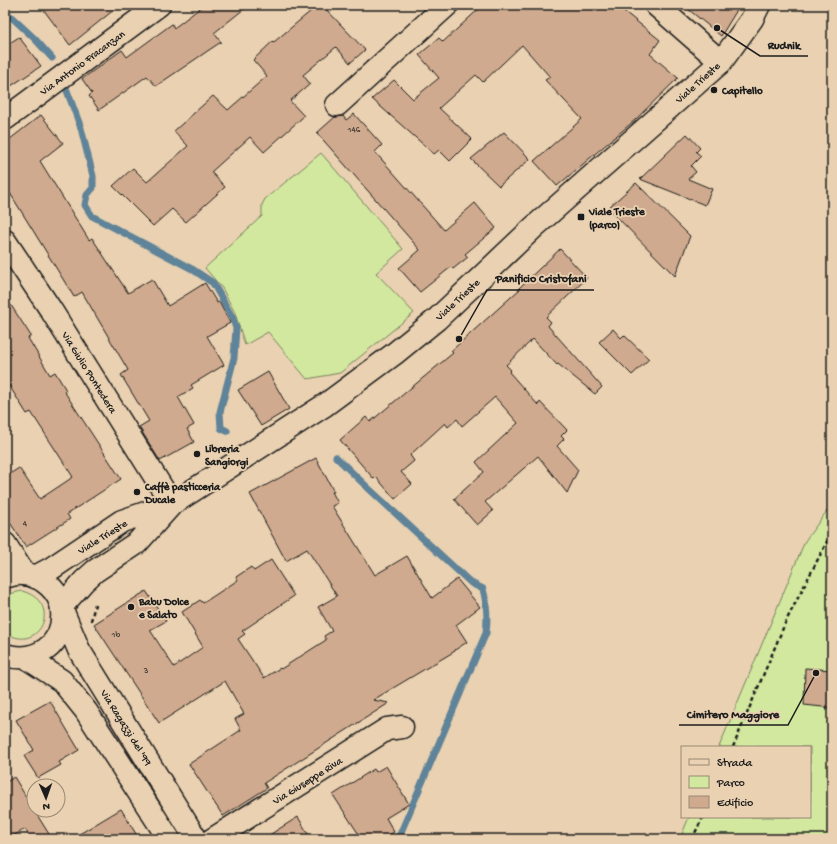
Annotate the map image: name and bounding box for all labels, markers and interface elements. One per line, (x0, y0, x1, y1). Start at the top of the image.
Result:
street label: Via Antonio Fracanzan (38, 28, 129, 99)
callout: Rudnik (760, 32, 808, 56)
text: Rudnik (767, 40, 802, 54)
street label: Viale Trieste (673, 60, 723, 107)
marker: Capitello (709, 85, 719, 95)
place label: Capitello (721, 85, 763, 98)
house number: 146 (347, 125, 361, 136)
place label: Viale Trieste (parco) (588, 206, 646, 232)
marker: Viale Trieste (parco) (576, 212, 586, 222)
callout: Panificio Cristofani (487, 266, 594, 290)
text: Panificio Cristofani (494, 273, 587, 287)
street label: Viale Trieste (433, 277, 483, 325)
street label: Via Giulio Pontedera (58, 329, 119, 417)
place label: Libreria Sangiorgi (205, 444, 249, 470)
marker: Libreria Sangiorgi (192, 449, 202, 459)
place label: Caffè pasticceria Ducale (144, 481, 221, 507)
marker: Caffè pasticceria Ducale (132, 487, 142, 497)
street label: Viale Trieste (75, 518, 130, 558)
house number: 4 (23, 519, 28, 530)
place label: Babu Dolce e Salato (138, 597, 190, 622)
marker: Babu Dolce e Salato (126, 602, 136, 612)
house number: 1b (111, 630, 120, 641)
house number: 3 (143, 666, 149, 677)
street label: Via Ragazzi del '99 (97, 687, 154, 769)
callout: Cimitero Maggiore (679, 701, 788, 725)
text: Cimitero Maggiore (686, 709, 780, 723)
legend (681, 746, 811, 818)
street label: Via Giuseppe Riva (270, 755, 346, 808)
text: Strada (717, 757, 752, 771)
text: Parco (716, 777, 745, 791)
north arrow (26, 778, 66, 818)
text: Edificio (717, 797, 753, 811)
text: N (42, 800, 50, 812)

